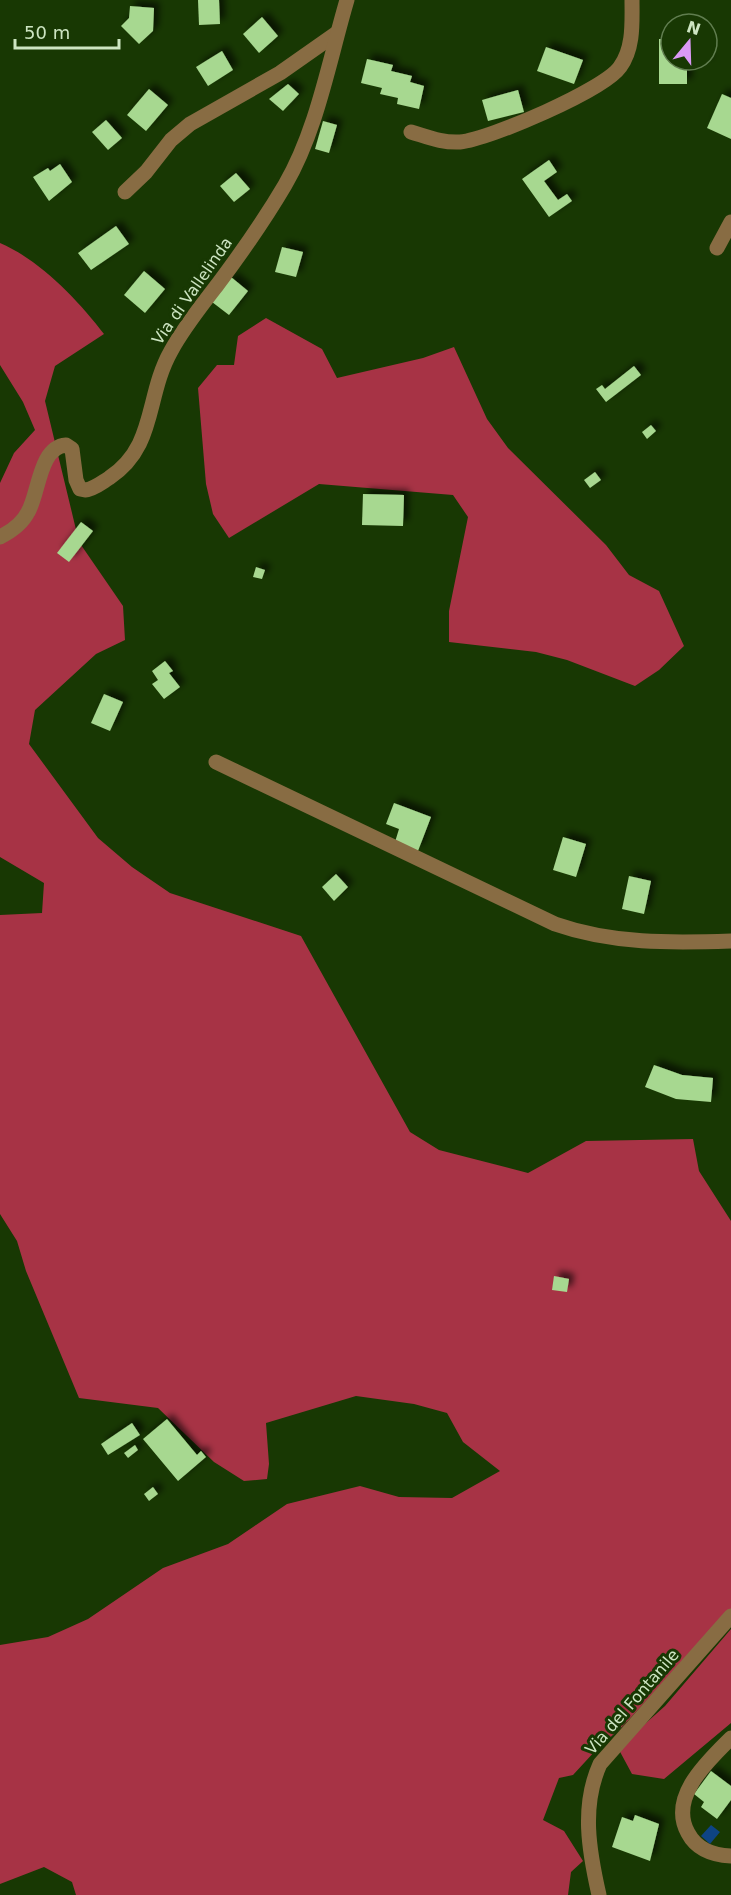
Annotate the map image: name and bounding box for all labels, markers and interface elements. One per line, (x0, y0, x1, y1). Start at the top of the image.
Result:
scale bar (15, 12, 118, 50)
north arrow (659, 12, 719, 72)
text: N (684, 17, 703, 39)
text: 50 m (24, 22, 70, 43)
street label: Via di Vallelinda (148, 234, 236, 348)
street label: Via del Fontanile (581, 1646, 683, 1758)

